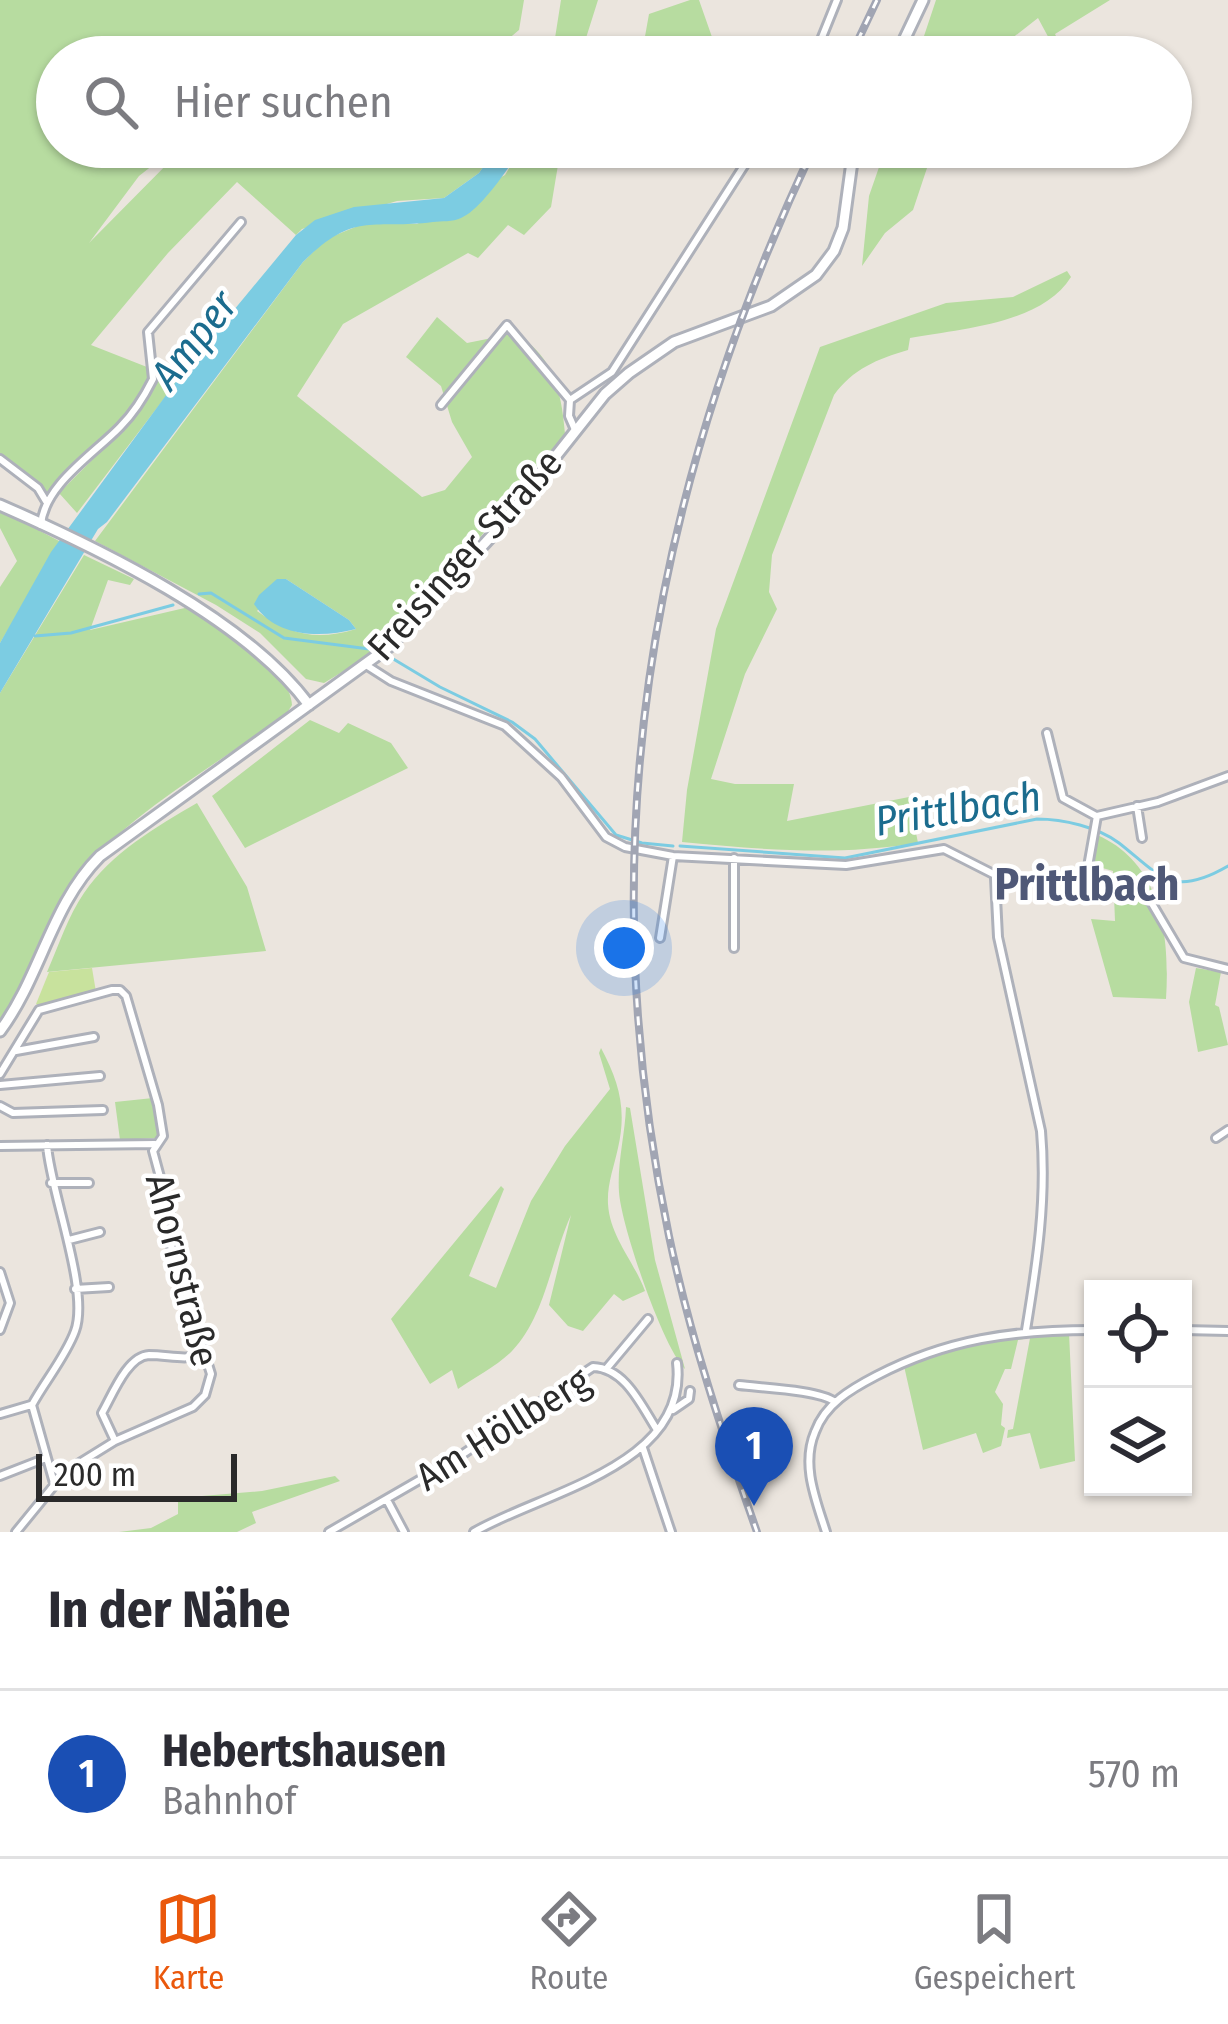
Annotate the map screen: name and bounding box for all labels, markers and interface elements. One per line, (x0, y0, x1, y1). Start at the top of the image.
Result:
search box (36, 36, 1192, 168)
icon: search (78, 69, 144, 135)
text: Hier suchen (174, 75, 393, 129)
water label: Amper (139, 280, 249, 401)
street label: Freisinger Straße (358, 440, 572, 670)
water label: Prittlbach (871, 771, 1045, 847)
district label: Prittlbach (995, 858, 1179, 912)
your location (594, 918, 654, 978)
street label: Ahornstraße (136, 1169, 228, 1371)
map controls (1084, 1280, 1192, 1496)
button: locate (1084, 1280, 1192, 1388)
street label: Am Höllberg (408, 1357, 599, 1500)
button: layers (1084, 1388, 1192, 1496)
pin: 1 (715, 1407, 793, 1506)
scale bar (36, 1448, 237, 1501)
text: 200 m (54, 1455, 136, 1495)
text: In der Nähe (48, 1579, 290, 1641)
text: Hebertshausen (162, 1724, 447, 1778)
text: 1 (79, 1751, 95, 1797)
text: 570 m (1088, 1751, 1180, 1797)
text: Bahnhof (162, 1778, 297, 1824)
tab: Karte (153, 1886, 224, 1998)
tab: Route (530, 1886, 608, 1998)
tab: Gespeichert (914, 1886, 1075, 1998)

